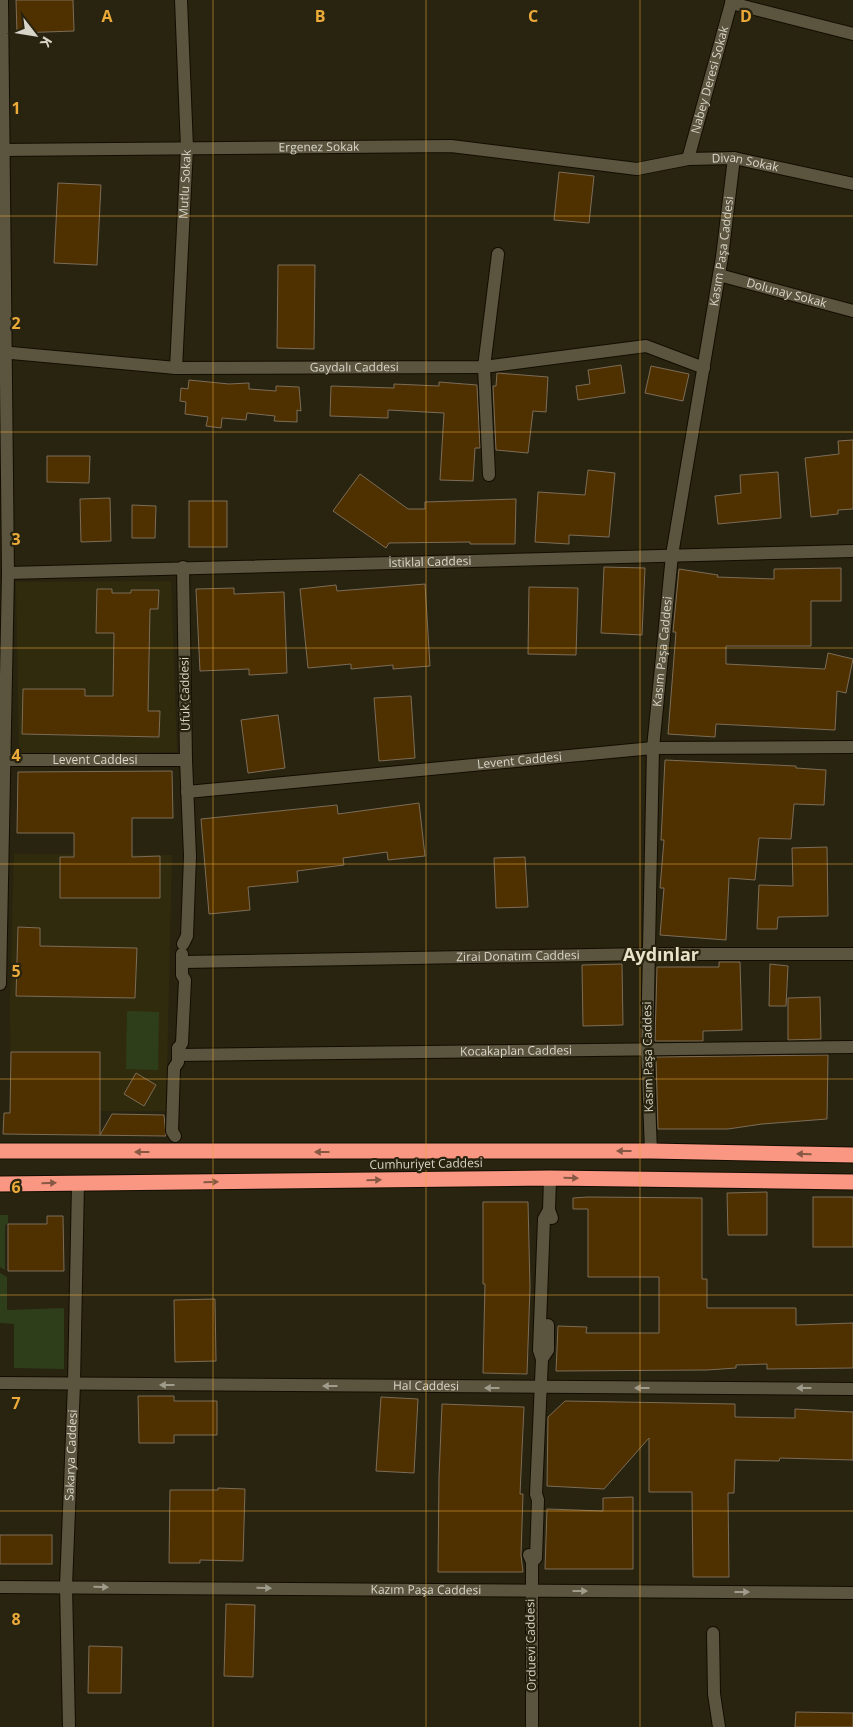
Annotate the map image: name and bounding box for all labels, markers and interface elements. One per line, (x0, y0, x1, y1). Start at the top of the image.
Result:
text: A (101, 5, 113, 27)
text: B (315, 5, 325, 27)
text: C (528, 5, 538, 27)
text: D (740, 5, 752, 27)
north arrow (10, 10, 60, 60)
street label: Nabey Deresi Sokak (686, 23, 733, 136)
text: K (36, 33, 57, 51)
text: 1 (11, 97, 21, 119)
street label: Ergenez Sokak (279, 138, 360, 156)
street label: Mutlu Sokak (174, 149, 195, 219)
street label: Divan Sokak (711, 149, 781, 176)
street label: Kasım Paşa Caddesi (705, 195, 737, 307)
street label: Dolunay Sokak (745, 274, 829, 312)
text: 2 (11, 312, 21, 334)
street label: Gaydalı Caddesi (310, 358, 399, 376)
text: 3 (11, 528, 21, 550)
street label: İstiklal Caddesi (388, 552, 472, 571)
street label: Kasım Paşa Caddesi (648, 596, 676, 708)
street label: Ufuk Caddesi (175, 657, 194, 731)
text: 4 (11, 744, 21, 766)
street label: Levent Caddesi (476, 748, 563, 773)
street label: Levent Caddesi (53, 751, 137, 768)
district label: Aydınlar (623, 942, 699, 966)
street label: Zirai Donatım Caddesi (456, 946, 580, 965)
text: 5 (11, 960, 21, 982)
street label: Kasım Paşa Caddesi (638, 1001, 657, 1113)
street label: Kocakaplan Caddesi (460, 1041, 572, 1060)
one-way arrow (616, 1147, 632, 1155)
one-way arrow (134, 1148, 150, 1156)
one-way arrow (314, 1148, 330, 1156)
one-way arrow (796, 1150, 812, 1158)
street label: Cumhuriyet Caddesi (369, 1154, 483, 1173)
one-way arrow (563, 1174, 579, 1182)
text: 6 (11, 1176, 21, 1198)
one-way arrow (366, 1176, 382, 1184)
one-way arrow (203, 1178, 219, 1186)
one-way arrow (41, 1179, 57, 1187)
street label: Hal Caddesi (393, 1377, 459, 1394)
one-way arrow (159, 1381, 175, 1389)
one-way arrow (322, 1382, 338, 1390)
one-way arrow (484, 1384, 500, 1392)
one-way arrow (634, 1384, 650, 1392)
one-way arrow (796, 1384, 812, 1392)
text: 7 (11, 1392, 21, 1414)
street label: Sakarya Caddesi (60, 1409, 81, 1501)
street label: Kazım Paşa Caddesi (371, 1581, 481, 1598)
one-way arrow (93, 1583, 109, 1591)
one-way arrow (256, 1584, 272, 1592)
one-way arrow (572, 1587, 588, 1595)
one-way arrow (734, 1588, 750, 1596)
street label: Orduevi Caddesi (521, 1599, 540, 1691)
text: 8 (11, 1608, 21, 1630)

